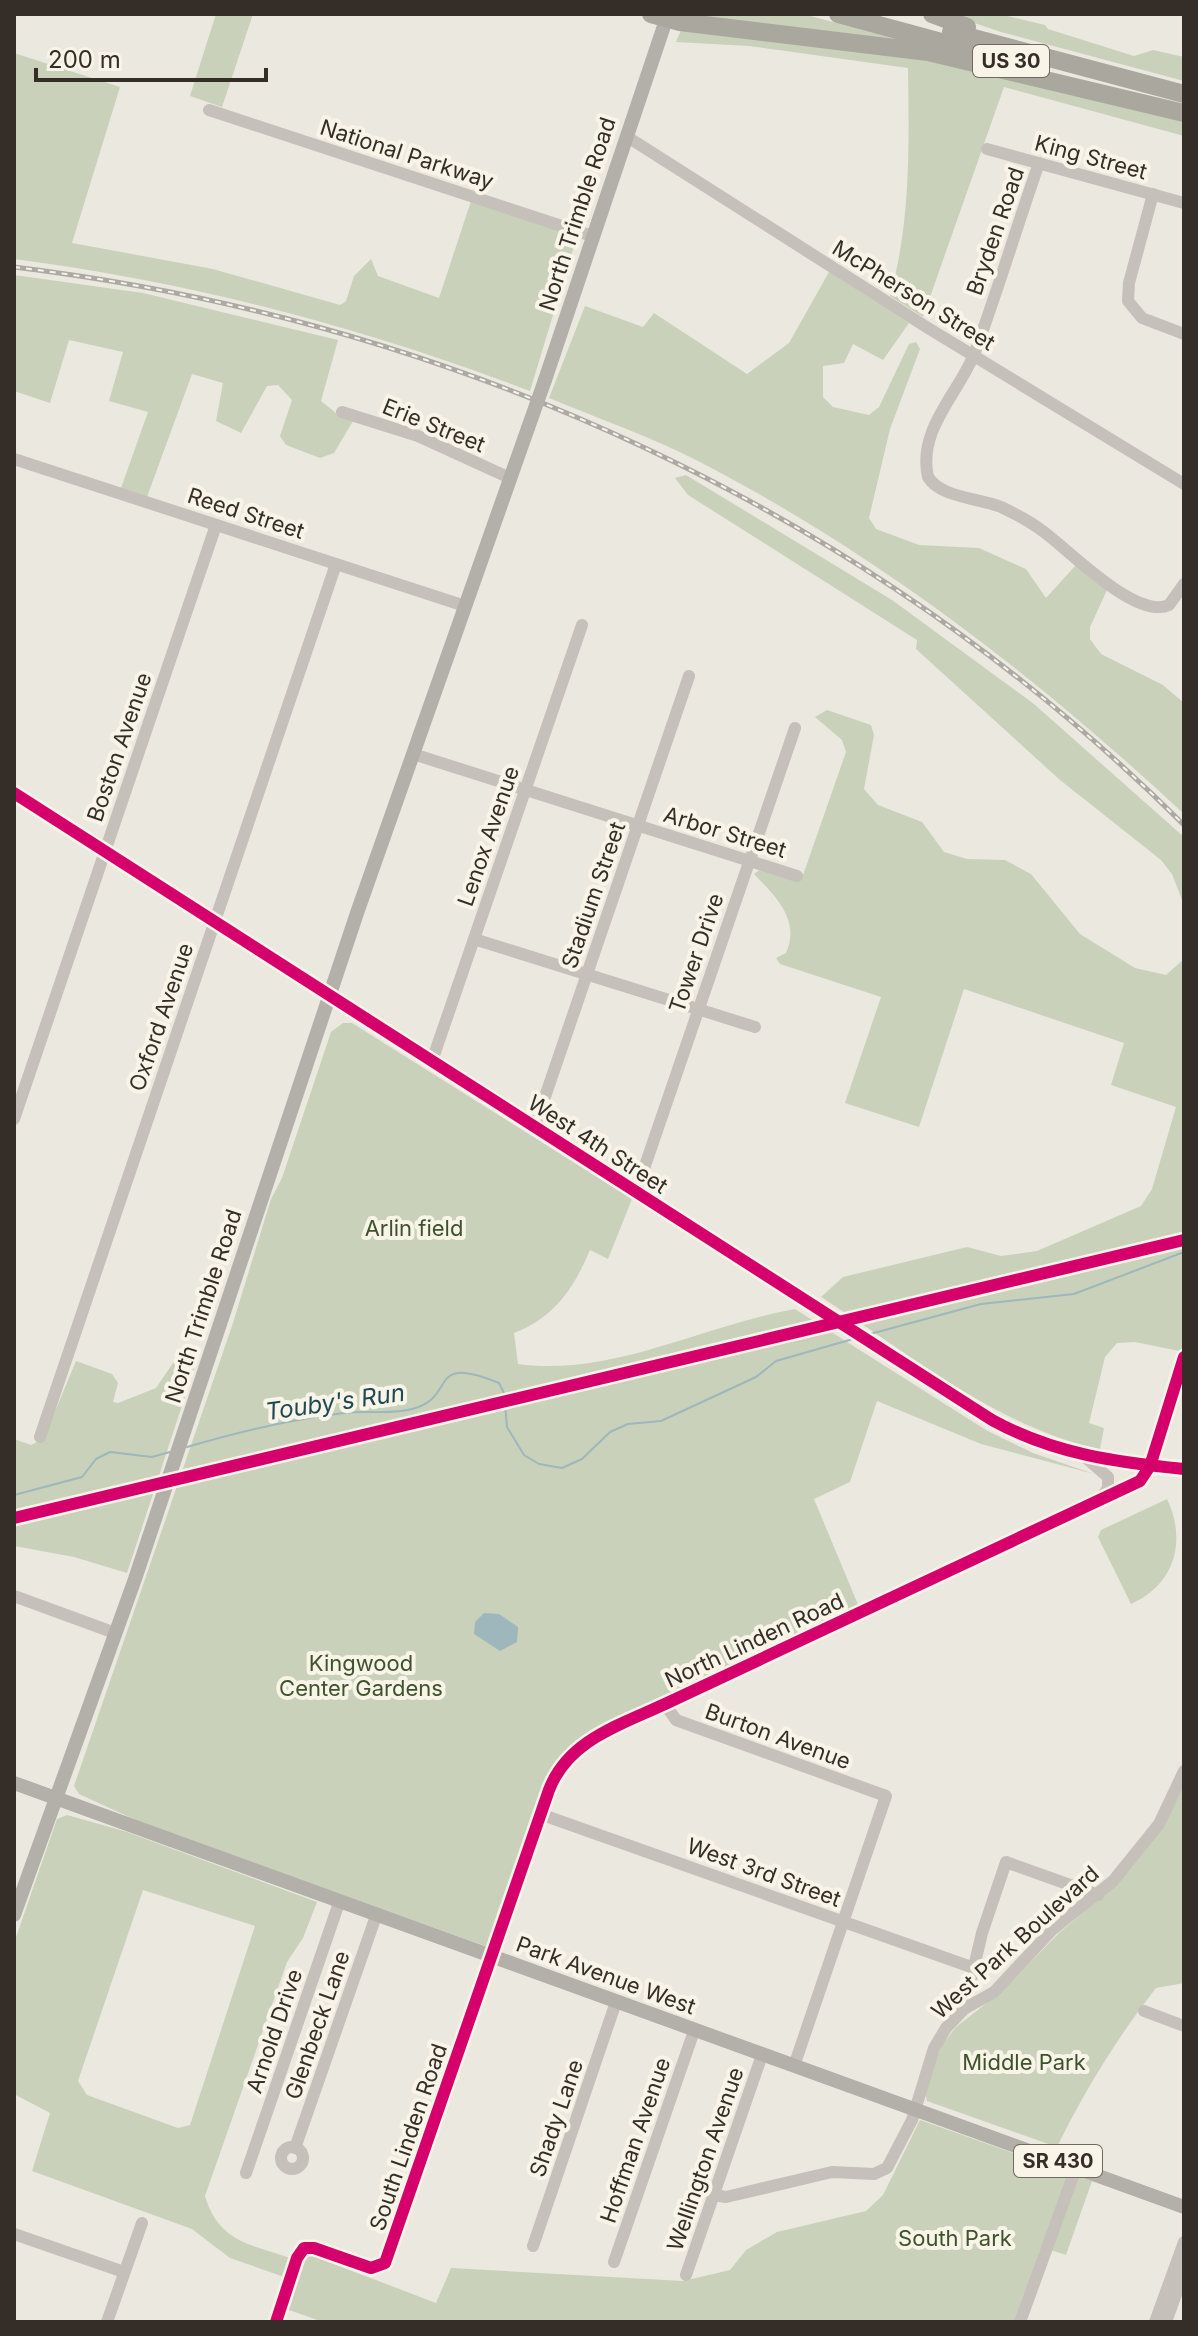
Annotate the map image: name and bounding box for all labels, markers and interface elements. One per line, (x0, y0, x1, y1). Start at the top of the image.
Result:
scale bar (36, 32, 266, 82)
text: 200 m (48, 45, 121, 74)
road number: US 30 (973, 45, 1049, 77)
street label: National Parkway (317, 114, 497, 194)
street label: North Trimble Road (533, 114, 621, 314)
street label: King Street (1032, 130, 1150, 184)
street label: Bryden Road (961, 164, 1029, 298)
street label: McPherson Street (828, 235, 1000, 355)
street label: Erie Street (379, 393, 489, 457)
street label: Reed Street (184, 482, 308, 544)
street label: Boston Avenue (81, 669, 157, 825)
street label: Lenox Avenue (452, 763, 524, 909)
street label: Arbor Street (660, 801, 790, 863)
street label: Stadium Street (556, 818, 630, 972)
street label: Tower Drive (663, 890, 729, 1016)
street label: Oxford Avenue (124, 940, 198, 1094)
street label: West 4th Street (523, 1089, 673, 1199)
street label: North Trimble Road (159, 1206, 247, 1406)
park label: Arlin field (365, 1215, 463, 1241)
water label: Touby's Run (263, 1378, 407, 1426)
street label: North Linden Road (661, 1587, 847, 1693)
park label: Kingwood Center Gardens (279, 1650, 443, 1701)
street label: Burton Avenue (702, 1698, 854, 1774)
street label: West 3rd Street (684, 1832, 844, 1912)
street label: West Park Boulevard (926, 1860, 1104, 2024)
street label: Park Avenue West (513, 1930, 699, 2020)
street label: Glenbeck Lane (279, 1947, 355, 2103)
street label: Arnold Drive (241, 1966, 307, 2096)
street label: South Linden Road (364, 2040, 452, 2234)
park label: Middle Park (962, 2049, 1086, 2075)
street label: Hoffman Avenue (595, 2054, 675, 2226)
street label: Shady Lane (524, 2056, 588, 2180)
street label: Wellington Avenue (661, 2064, 749, 2254)
road number: SR 430 (1014, 2145, 1102, 2177)
park label: South Park (898, 2225, 1012, 2251)

